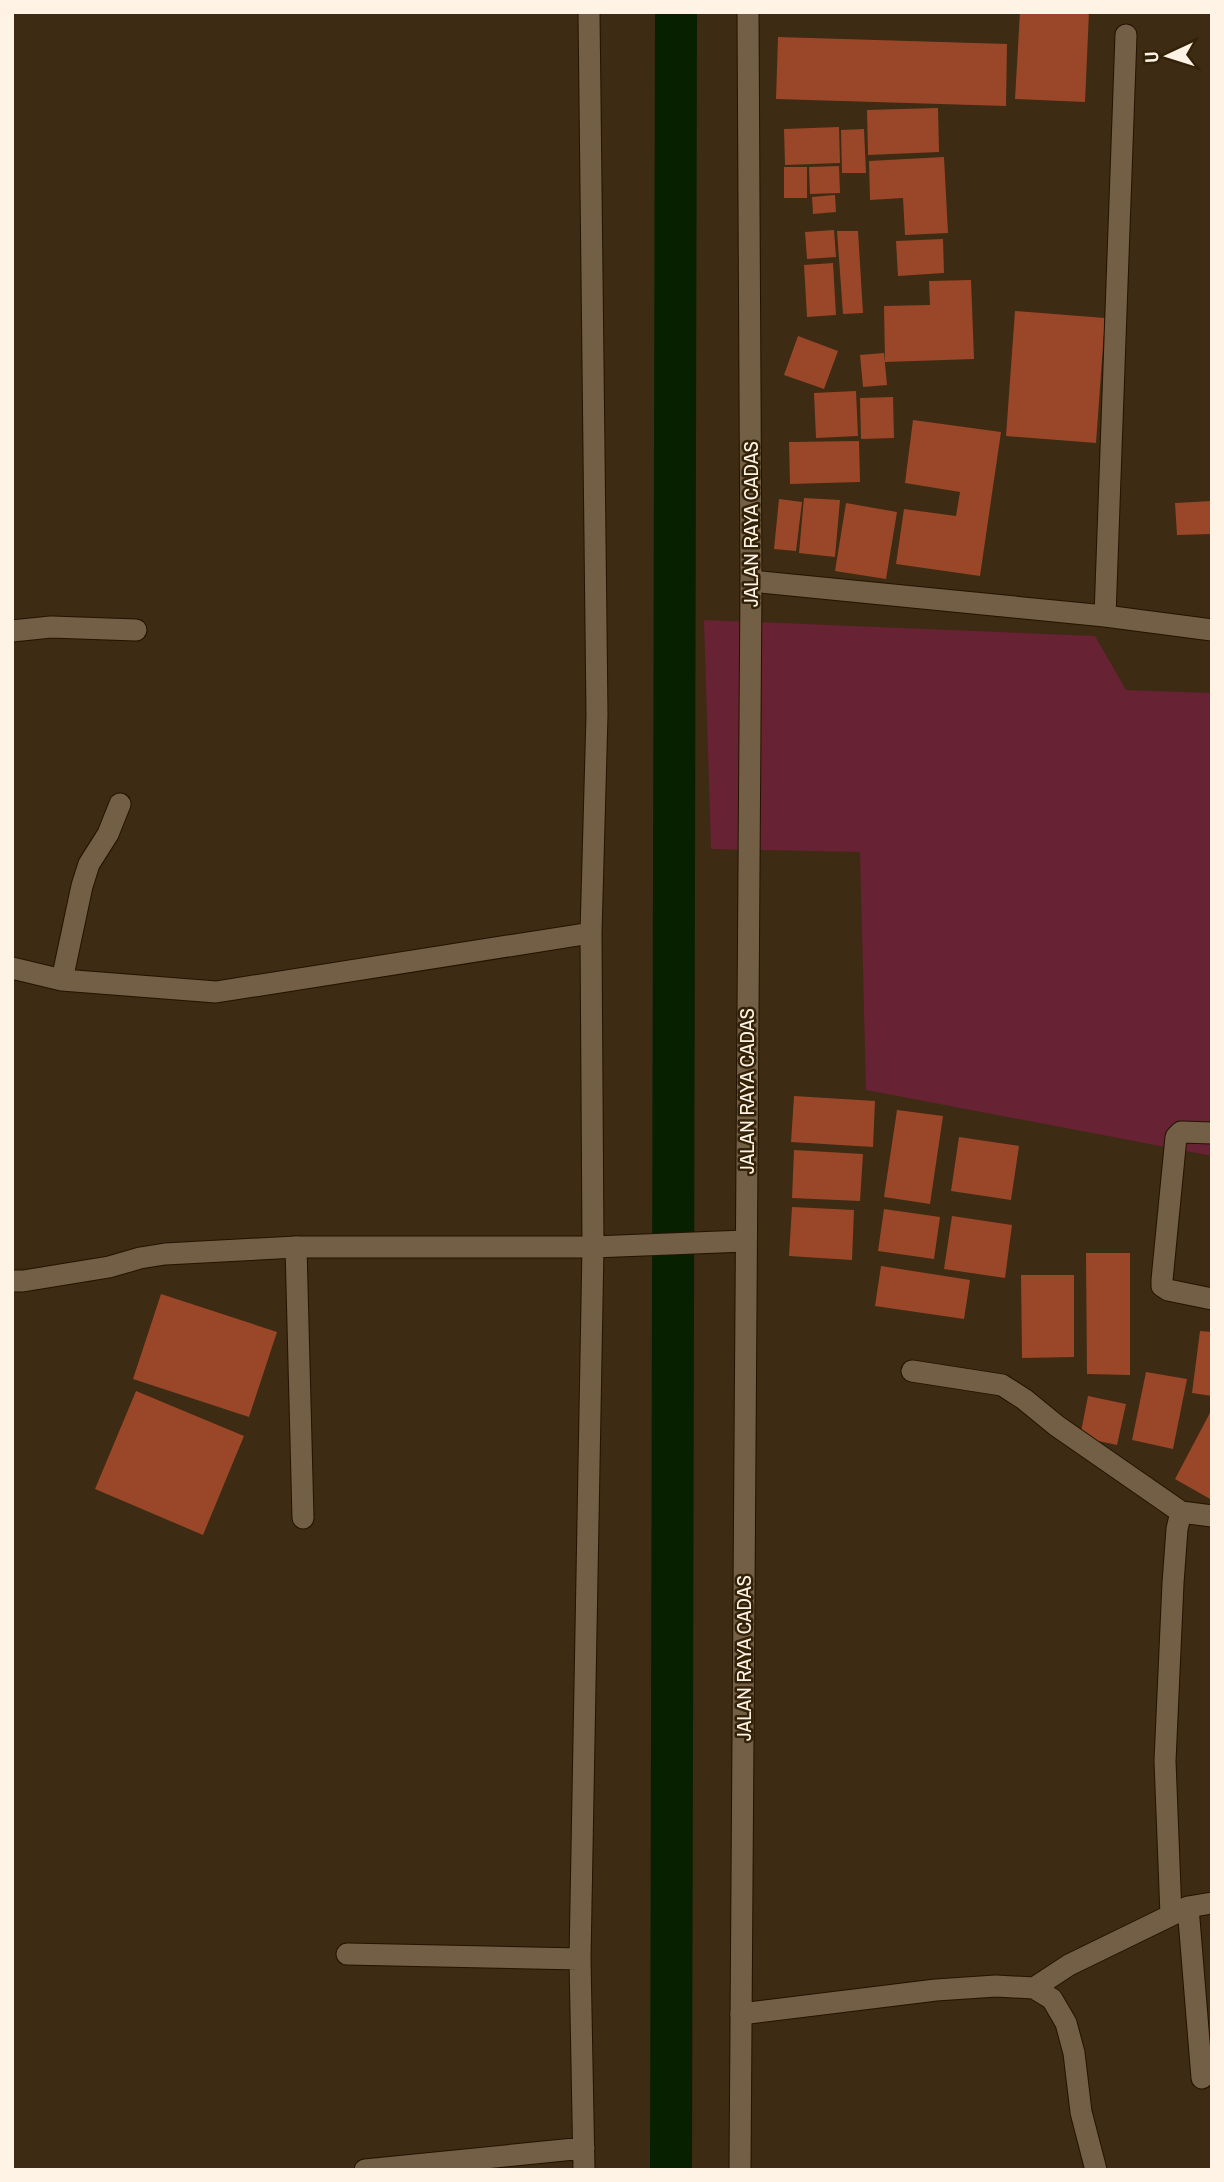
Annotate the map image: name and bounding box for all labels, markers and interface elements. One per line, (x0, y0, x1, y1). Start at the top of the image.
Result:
north arrow (1133, 21, 1203, 91)
text: U (1138, 51, 1164, 64)
street label: JALAN RAYA CADAS (736, 441, 765, 607)
street label: JALAN RAYA CADAS (732, 1008, 761, 1174)
street label: JALAN RAYA CADAS (729, 1575, 758, 1741)

